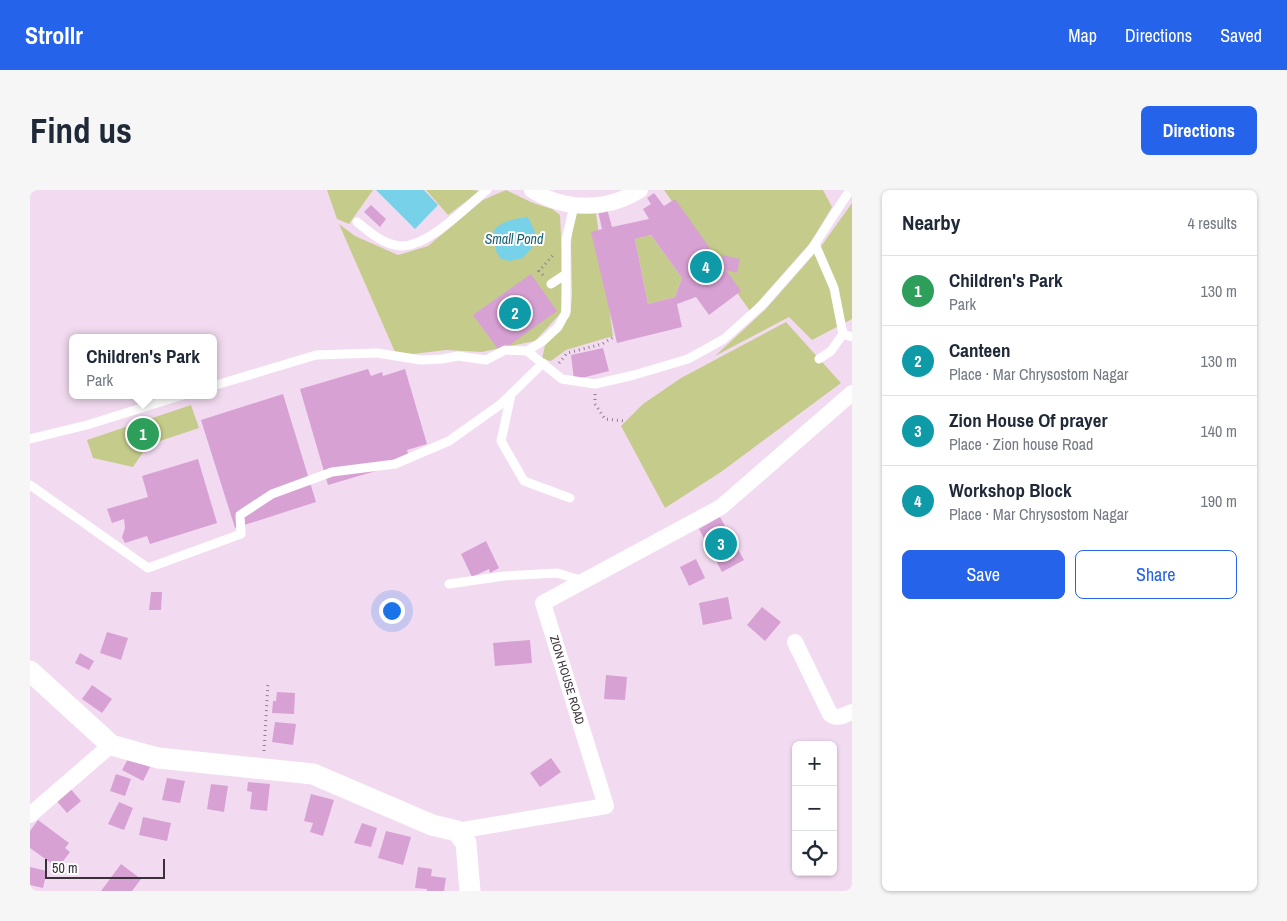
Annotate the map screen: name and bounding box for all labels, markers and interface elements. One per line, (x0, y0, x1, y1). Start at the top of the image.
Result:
text: Strollr (25, 19, 83, 51)
text: Map (1068, 23, 1097, 48)
text: Directions (1125, 23, 1192, 48)
text: Saved (1220, 23, 1262, 48)
button: Directions (1141, 106, 1257, 155)
text: Find us (30, 107, 132, 154)
text: Nearby (902, 208, 960, 237)
text: 4 results (1187, 212, 1237, 234)
water label: Small Pond (485, 230, 544, 248)
pin: 4 (690, 248, 722, 286)
text: Children's Park (949, 267, 1063, 293)
text: 1 (914, 280, 922, 302)
text: 130 m (1201, 280, 1237, 302)
text: Park (949, 293, 976, 315)
pin: 2 (499, 294, 531, 332)
popup (69, 334, 217, 399)
text: Canteen (949, 337, 1010, 363)
text: Children's Park (86, 343, 200, 369)
text: 2 (914, 350, 922, 372)
text: 130 m (1201, 350, 1237, 372)
text: Place · Mar Chrysostom Nagar (949, 363, 1128, 385)
text: Park (86, 369, 113, 391)
text: Zion House Of prayer (949, 407, 1107, 433)
pin: 1 (127, 415, 159, 453)
text: 3 (914, 420, 922, 442)
text: 140 m (1201, 420, 1237, 442)
text: Place · Zion house Road (949, 433, 1093, 455)
text: Workshop Block (949, 477, 1072, 503)
text: 4 (914, 490, 922, 512)
text: 190 m (1201, 490, 1237, 512)
text: Place · Mar Chrysostom Nagar (949, 503, 1128, 525)
pin: 3 (705, 525, 737, 563)
button: Save (902, 550, 1065, 599)
button: Share (1075, 550, 1237, 599)
your location (379, 598, 405, 624)
street label: ZION HOUSE ROAD (546, 633, 588, 727)
map controls (792, 741, 837, 876)
button: + (792, 741, 837, 786)
button: − (792, 786, 837, 831)
button: locate (792, 831, 837, 876)
scale bar (45, 856, 165, 879)
text: 50 m (52, 859, 78, 877)

